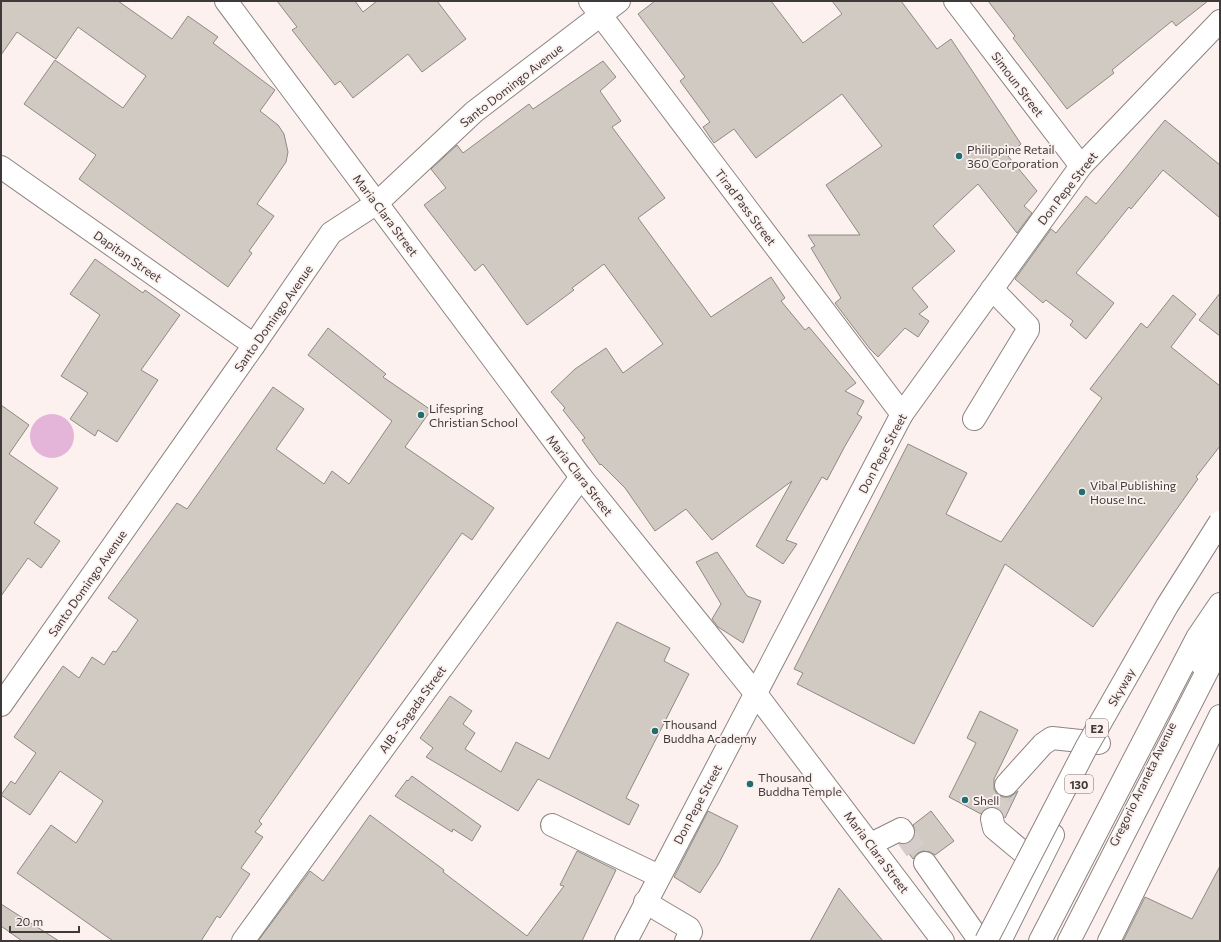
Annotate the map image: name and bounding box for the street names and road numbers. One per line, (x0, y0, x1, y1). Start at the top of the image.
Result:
street label: Santo Domingo Avenue (457, 40, 565, 130)
street label: Simoun Street (989, 49, 1047, 119)
street label: Don Pepe Street (1034, 149, 1100, 227)
street label: Tirad Pass Street (713, 166, 779, 248)
street label: Maria Clara Street (351, 171, 421, 259)
street label: Dapitan Street (91, 227, 165, 285)
street label: Santo Domingo Avenue (231, 262, 315, 374)
street label: Don Pepe Street (855, 411, 909, 495)
street label: Maria Clara Street (544, 432, 616, 518)
street label: Santo Domingo Avenue (45, 527, 129, 639)
street label: AIB - Sagada Street (376, 663, 448, 755)
street label: Skyway (1105, 665, 1137, 709)
road number: E2 (1086, 719, 1108, 737)
street label: Gregorio Araneta Avenue (1106, 720, 1178, 848)
street label: Don Pepe Street (670, 762, 724, 846)
road number: 130 (1065, 775, 1093, 793)
street label: Maria Clara Street (842, 808, 912, 896)

